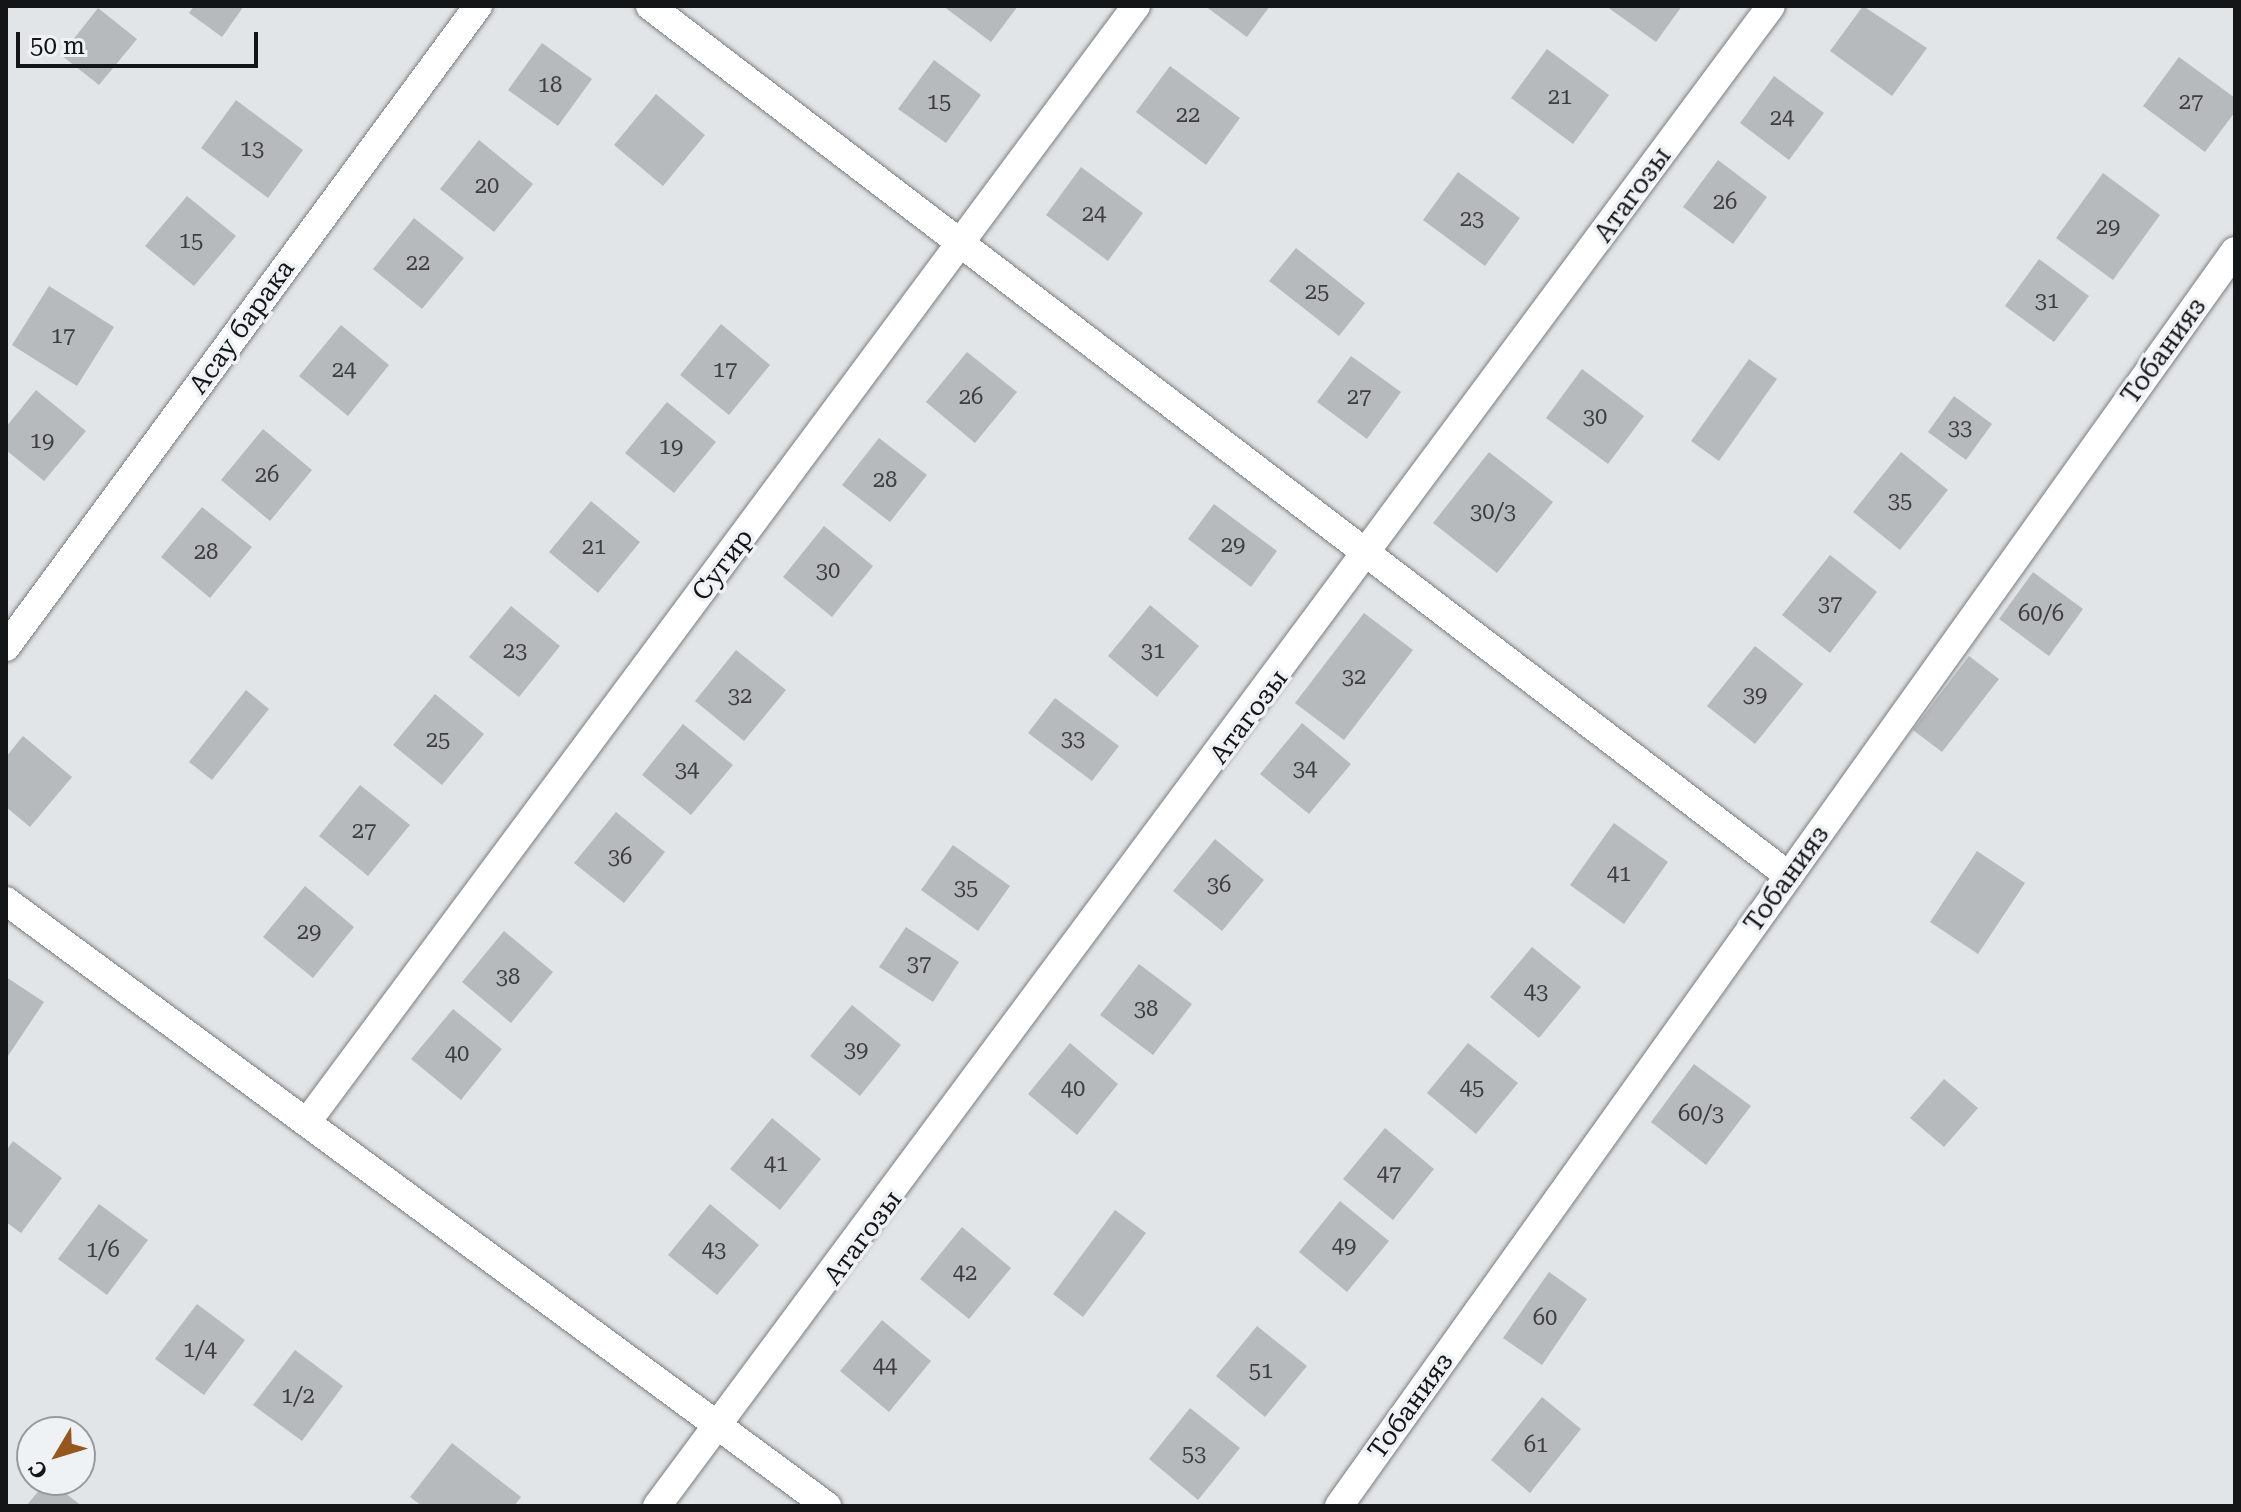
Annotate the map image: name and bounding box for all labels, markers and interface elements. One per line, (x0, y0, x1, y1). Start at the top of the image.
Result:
scale bar (20, 16, 262, 66)
text: 50 m (30, 32, 85, 60)
house number: 18 (538, 72, 562, 98)
house number: 21 (1548, 84, 1572, 110)
house number: 15 (927, 89, 951, 115)
house number: 27 (2179, 89, 2203, 115)
house number: 22 (1176, 102, 1200, 128)
house number: 24 (1770, 105, 1794, 131)
house number: 13 (240, 136, 264, 162)
street label: Атагозы (1588, 141, 1678, 249)
house number: 20 (475, 173, 499, 199)
house number: 26 (1713, 189, 1737, 215)
house number: 24 (1082, 201, 1106, 227)
house number: 23 (1460, 206, 1484, 232)
house number: 29 (2096, 214, 2120, 240)
house number: 15 (179, 228, 203, 254)
house number: 22 (406, 250, 430, 276)
street label: Асау барака (183, 254, 301, 400)
house number: 25 (1305, 279, 1329, 305)
house number: 31 (2035, 288, 2059, 314)
street label: Тобанияз (2115, 292, 2213, 410)
house number: 17 (51, 323, 75, 349)
house number: 24 (332, 357, 356, 383)
house number: 17 (713, 357, 737, 383)
house number: 26 (959, 384, 983, 410)
house number: 27 (1347, 384, 1371, 410)
house number: 30 (1583, 404, 1607, 430)
house number: 33 (1948, 415, 1972, 441)
house number: 19 (30, 428, 54, 454)
house number: 19 (659, 434, 683, 460)
house number: 26 (255, 462, 279, 488)
house number: 28 (873, 467, 897, 493)
house number: 35 (1888, 488, 1912, 514)
house number: 30/3 (1470, 499, 1516, 525)
street label: Сугир (686, 523, 760, 607)
house number: 29 (1221, 532, 1245, 558)
house number: 21 (582, 534, 606, 560)
house number: 28 (194, 539, 218, 565)
house number: 30 (816, 558, 840, 584)
house number: 37 (1818, 591, 1842, 617)
house number: 60/6 (2018, 601, 2064, 627)
house number: 23 (503, 638, 527, 664)
house number: 31 (1141, 638, 1165, 664)
street label: Атагозы (1204, 664, 1294, 770)
house number: 32 (1342, 664, 1366, 690)
house number: 39 (1743, 682, 1767, 708)
house number: 32 (728, 683, 752, 709)
house number: 33 (1061, 726, 1085, 752)
house number: 25 (426, 727, 450, 753)
house number: 34 (1293, 756, 1317, 782)
house number: 34 (675, 757, 699, 783)
house number: 27 (352, 818, 376, 844)
street label: Тобанияз (1738, 820, 1836, 938)
house number: 36 (608, 844, 632, 870)
house number: 41 (1607, 861, 1631, 887)
house number: 36 (1207, 872, 1231, 898)
house number: 35 (954, 875, 978, 901)
house number: 29 (297, 919, 321, 945)
house number: 37 (907, 951, 931, 977)
house number: 38 (496, 964, 520, 990)
house number: 43 (1524, 979, 1548, 1005)
house number: 38 (1134, 996, 1158, 1022)
house number: 39 (844, 1037, 868, 1063)
house number: 40 (445, 1041, 469, 1067)
house number: 45 (1460, 1075, 1484, 1101)
house number: 40 (1061, 1076, 1085, 1102)
house number: 60/3 (1678, 1101, 1724, 1127)
house number: 41 (764, 1151, 788, 1177)
house number: 47 (1377, 1161, 1401, 1187)
street label: Атагозы (818, 1185, 908, 1291)
house number: 49 (1332, 1233, 1356, 1259)
house number: 1/6 (86, 1237, 120, 1263)
house number: 43 (702, 1237, 726, 1263)
house number: 42 (953, 1260, 977, 1286)
house number: 60 (1533, 1305, 1557, 1331)
house number: 1/4 (183, 1337, 217, 1363)
street label: Тобанияз (1362, 1347, 1460, 1465)
house number: 44 (873, 1353, 897, 1379)
house number: 51 (1249, 1358, 1273, 1384)
house number: 1/2 (281, 1383, 315, 1409)
north arrow (16, 1416, 96, 1496)
house number: 61 (1524, 1432, 1548, 1458)
house number: 53 (1182, 1441, 1206, 1467)
text: С (24, 1456, 53, 1484)

